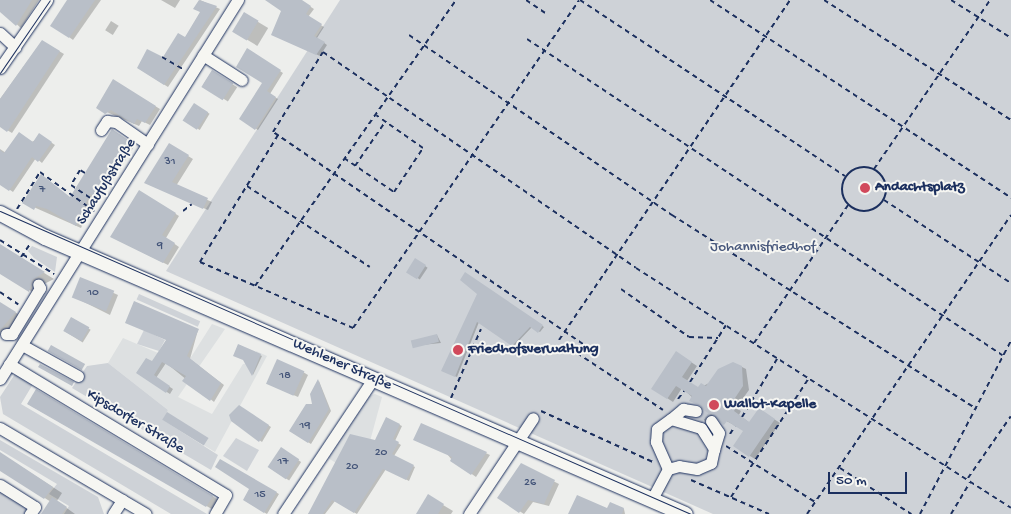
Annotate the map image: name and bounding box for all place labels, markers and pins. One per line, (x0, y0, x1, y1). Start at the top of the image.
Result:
place label: Andachtsplatz (875, 179, 965, 197)
marker: Andachtsplatz (859, 182, 871, 194)
place label: Friedhofsverwaltung (468, 341, 598, 359)
marker: Friedhofsverwaltung (452, 344, 464, 356)
place label: Wallot-Kapelle (724, 396, 816, 414)
marker: Wallot-Kapelle (708, 399, 720, 411)

